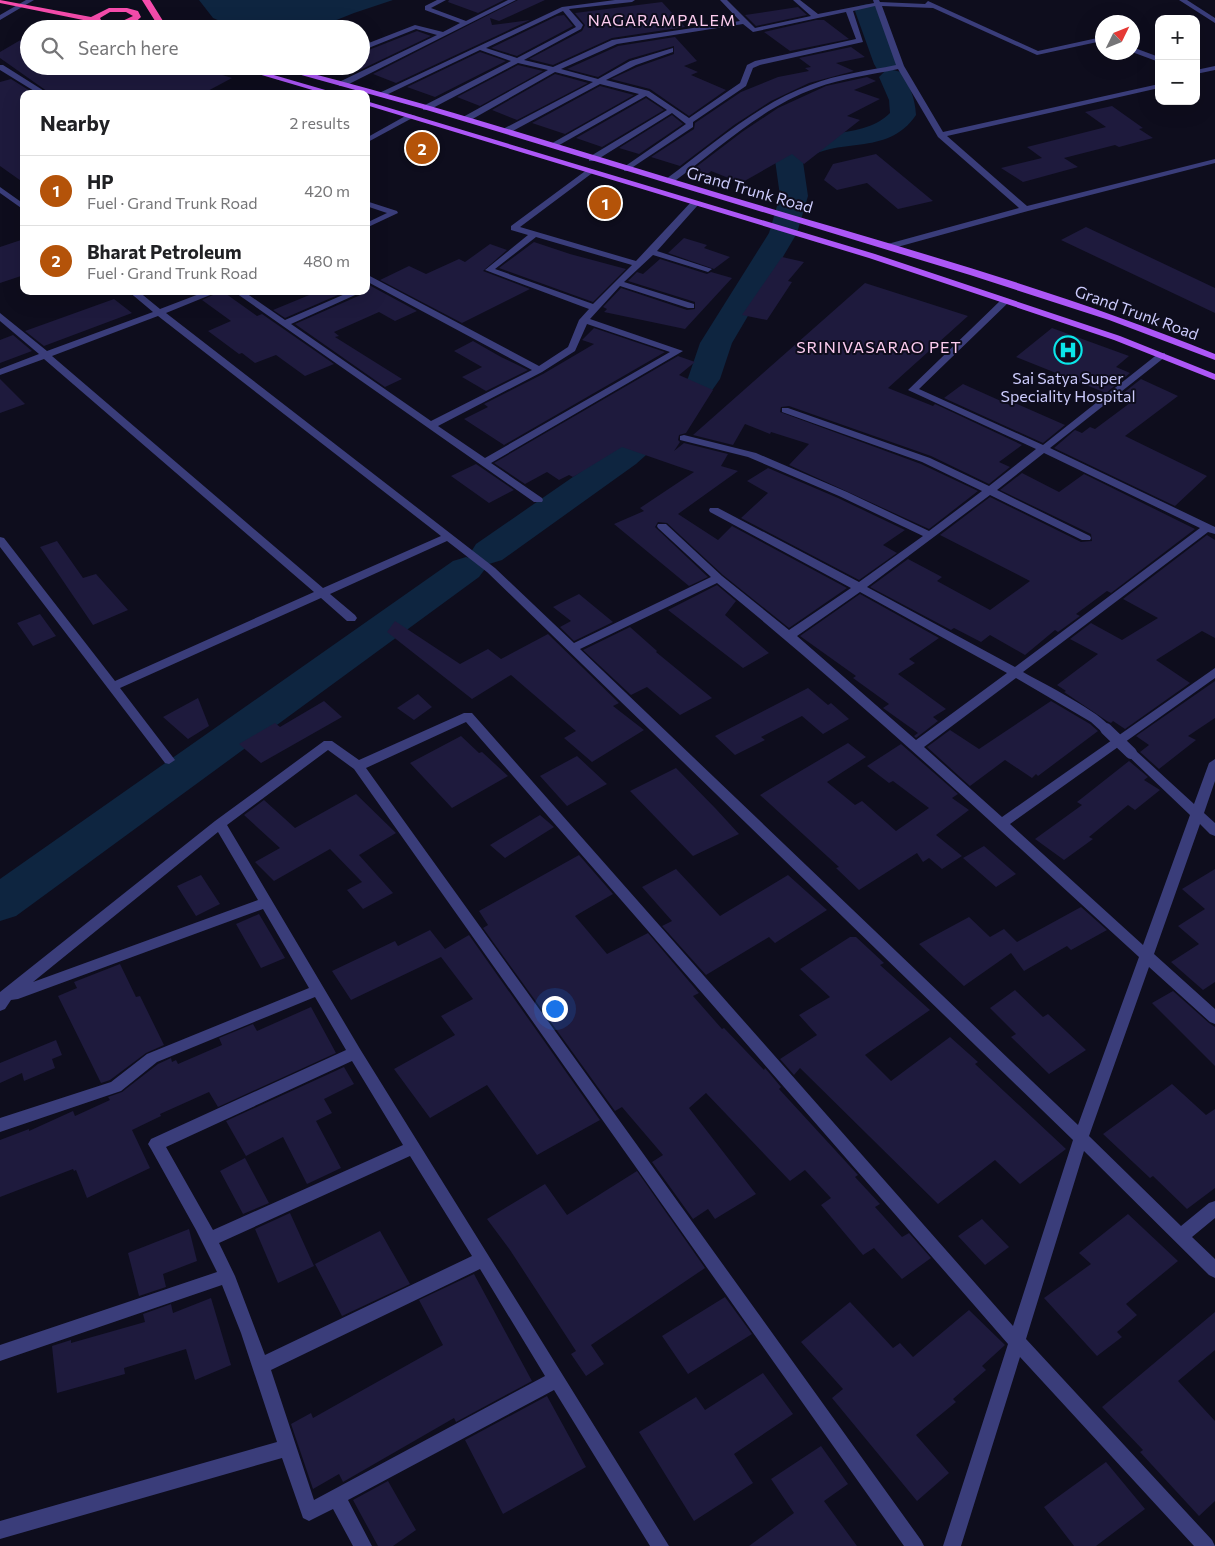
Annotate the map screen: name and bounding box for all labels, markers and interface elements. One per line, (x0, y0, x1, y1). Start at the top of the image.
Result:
district label: NAGARAMPALEM (588, 10, 736, 29)
north arrow (1095, 15, 1140, 60)
map controls (1155, 15, 1200, 105)
button: + (1155, 15, 1200, 60)
search box (20, 20, 370, 75)
icon: search (38, 34, 66, 62)
text: Search here (78, 36, 178, 59)
button: − (1155, 60, 1200, 105)
text: Nearby (40, 110, 110, 135)
text: 2 results (289, 113, 350, 132)
pin: 2 (406, 129, 438, 167)
street label: Grand Trunk Road (685, 162, 815, 216)
text: HP (87, 170, 114, 193)
text: 1 (52, 181, 60, 200)
text: 420 m (304, 181, 350, 200)
pin: 1 (589, 184, 621, 222)
text: Fuel · Grand Trunk Road (87, 193, 258, 212)
text: Bharat Petroleum (87, 240, 241, 263)
text: 2 (51, 251, 61, 270)
text: 480 m (303, 251, 350, 270)
text: Fuel · Grand Trunk Road (87, 263, 258, 282)
street label: Grand Trunk Road (1073, 281, 1201, 343)
hospital icon: Sai Satya Super Speciality Hospital (1053, 335, 1083, 365)
district label: SRINIVASARAO PET (796, 337, 962, 356)
place label: Sai Satya Super Speciality Hospital (1001, 368, 1136, 405)
your location (542, 996, 568, 1022)

